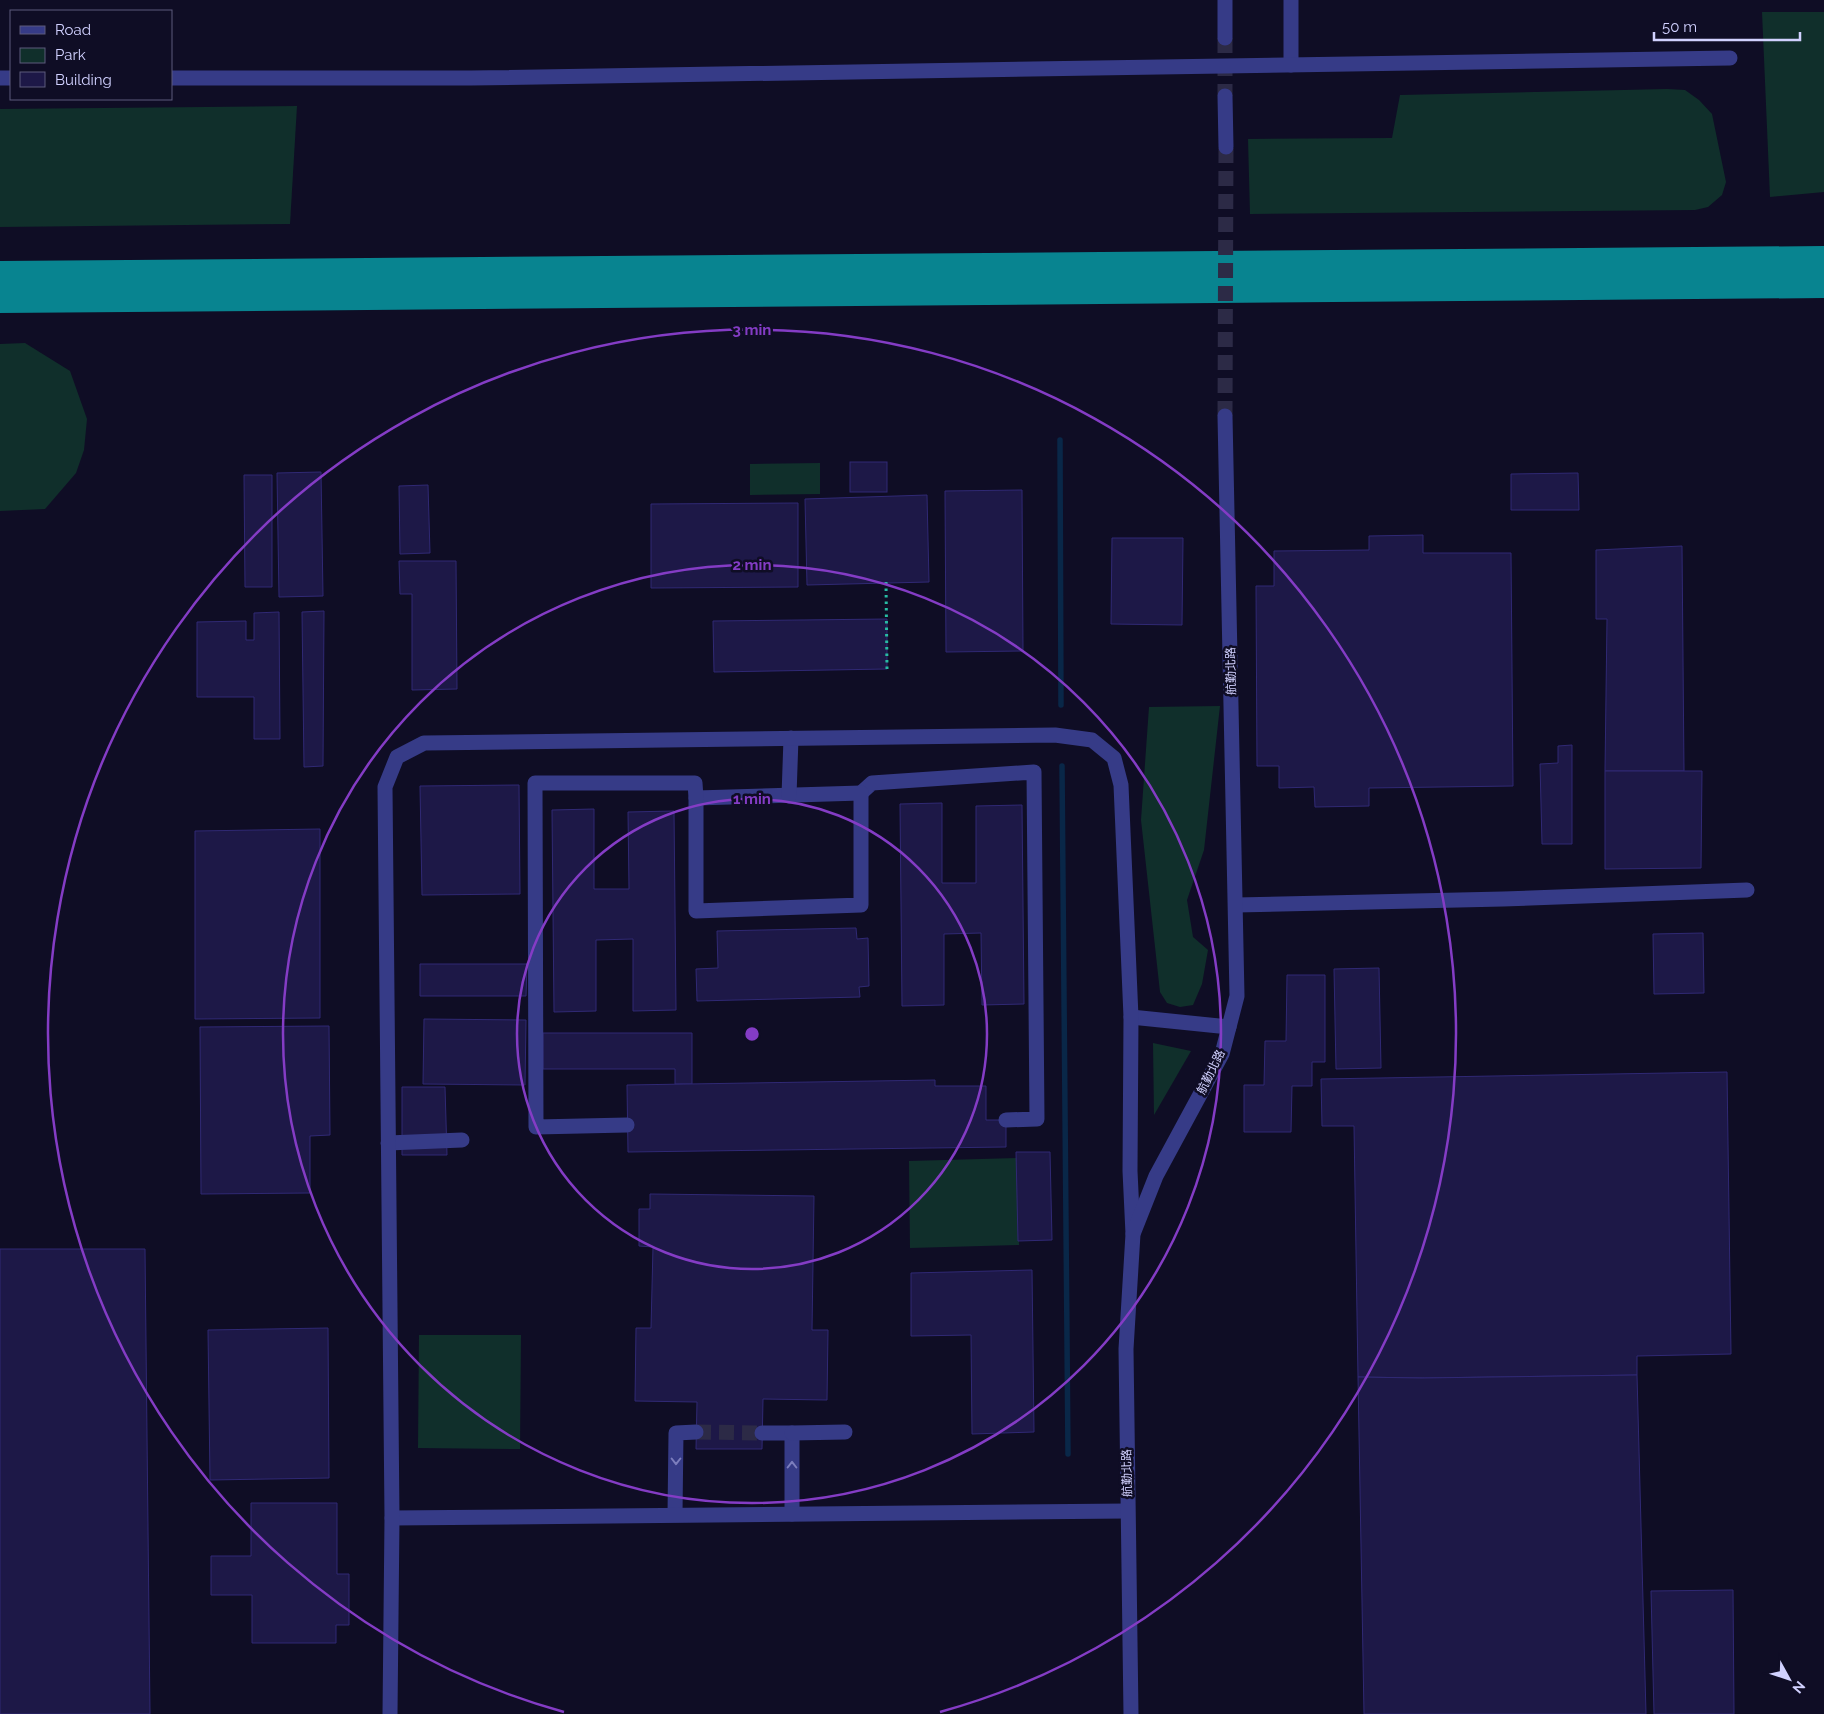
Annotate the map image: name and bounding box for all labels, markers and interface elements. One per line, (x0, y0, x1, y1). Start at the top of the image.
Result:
legend (10, 10, 172, 100)
scale bar (1654, 10, 1800, 42)
text: 50 m (1662, 18, 1697, 36)
text: Road (55, 21, 91, 39)
text: Park (55, 46, 86, 64)
text: Building (55, 71, 112, 89)
text: 3 min (733, 321, 771, 339)
text: 2 min (733, 556, 771, 574)
street label: 航勤北路 (1224, 647, 1238, 695)
text: 1 min (733, 790, 771, 808)
centre of rings (743, 1025, 761, 1043)
street label: 航勤北路 (1194, 1047, 1228, 1097)
street label: 航勤北路 (1120, 1449, 1134, 1497)
one-way arrow (671, 1458, 681, 1465)
one-way arrow (787, 1461, 797, 1469)
north arrow (1764, 1654, 1814, 1704)
text: N (1789, 1678, 1809, 1697)

